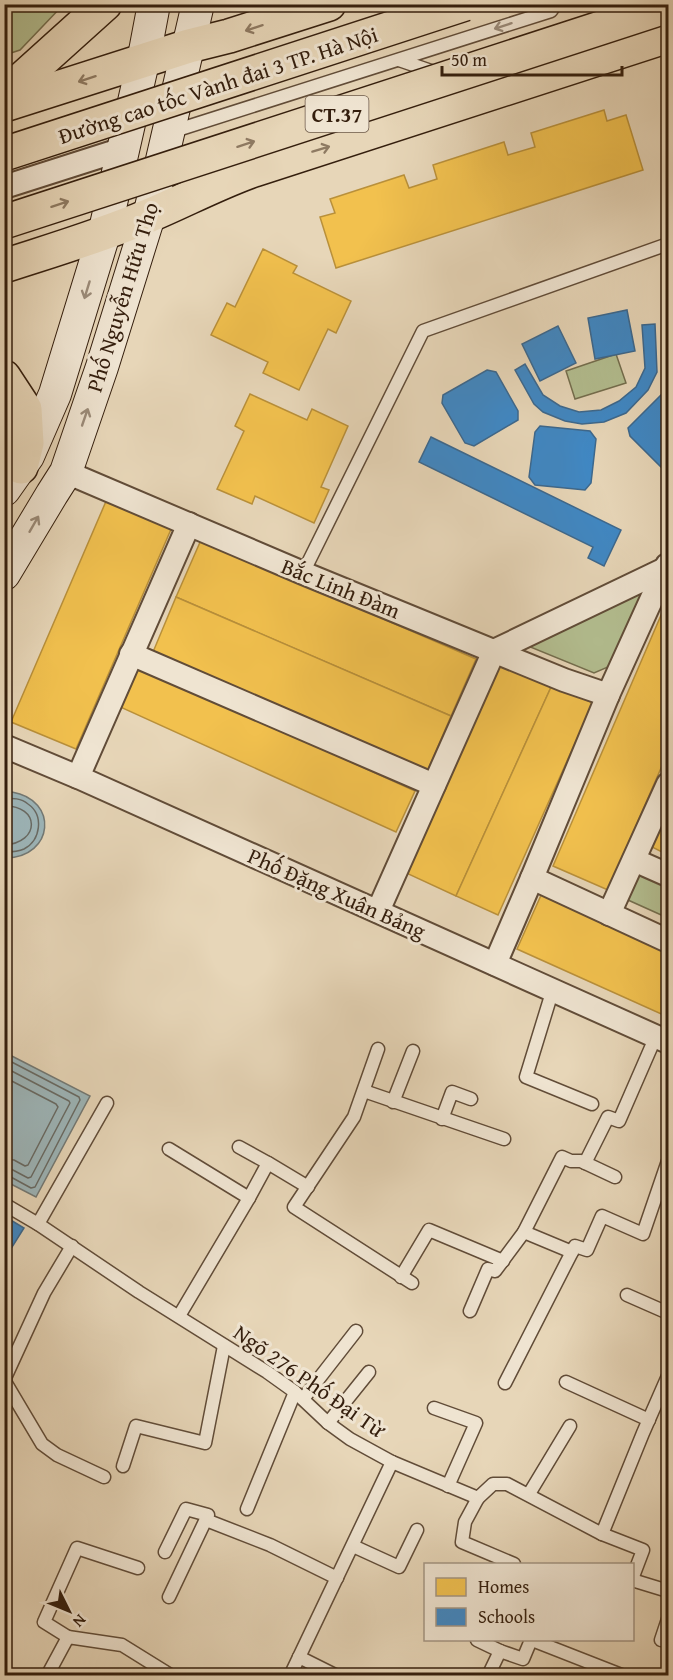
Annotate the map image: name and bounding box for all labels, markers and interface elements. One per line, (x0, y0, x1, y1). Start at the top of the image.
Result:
street label: Đường cao tốc Vành đai 3 TP. Hà Nội (54, 18, 382, 152)
one-way arrow (494, 21, 513, 32)
one-way arrow (245, 24, 264, 35)
scale bar (442, 39, 622, 77)
text: 50 m (451, 46, 487, 73)
one-way arrow (78, 74, 97, 85)
road number: CT.37 (306, 96, 368, 132)
one-way arrow (236, 137, 255, 148)
one-way arrow (311, 143, 330, 154)
one-way arrow (50, 198, 69, 209)
street label: Phố Nguyễn Hữu Thọ (78, 198, 166, 396)
one-way arrow (81, 280, 92, 299)
one-way arrow (81, 408, 92, 427)
one-way arrow (28, 516, 40, 533)
street label: Bắc Linh Đàm (277, 550, 405, 626)
street label: Phố Đặng Xuân Bảng (243, 839, 431, 947)
street label: Ngõ 276 Phố Đại Từ (227, 1316, 393, 1446)
legend (424, 1563, 634, 1641)
text: Homes (478, 1573, 529, 1600)
north arrow (39, 1581, 99, 1641)
text: Schools (478, 1603, 535, 1630)
text: N (67, 1609, 92, 1634)

